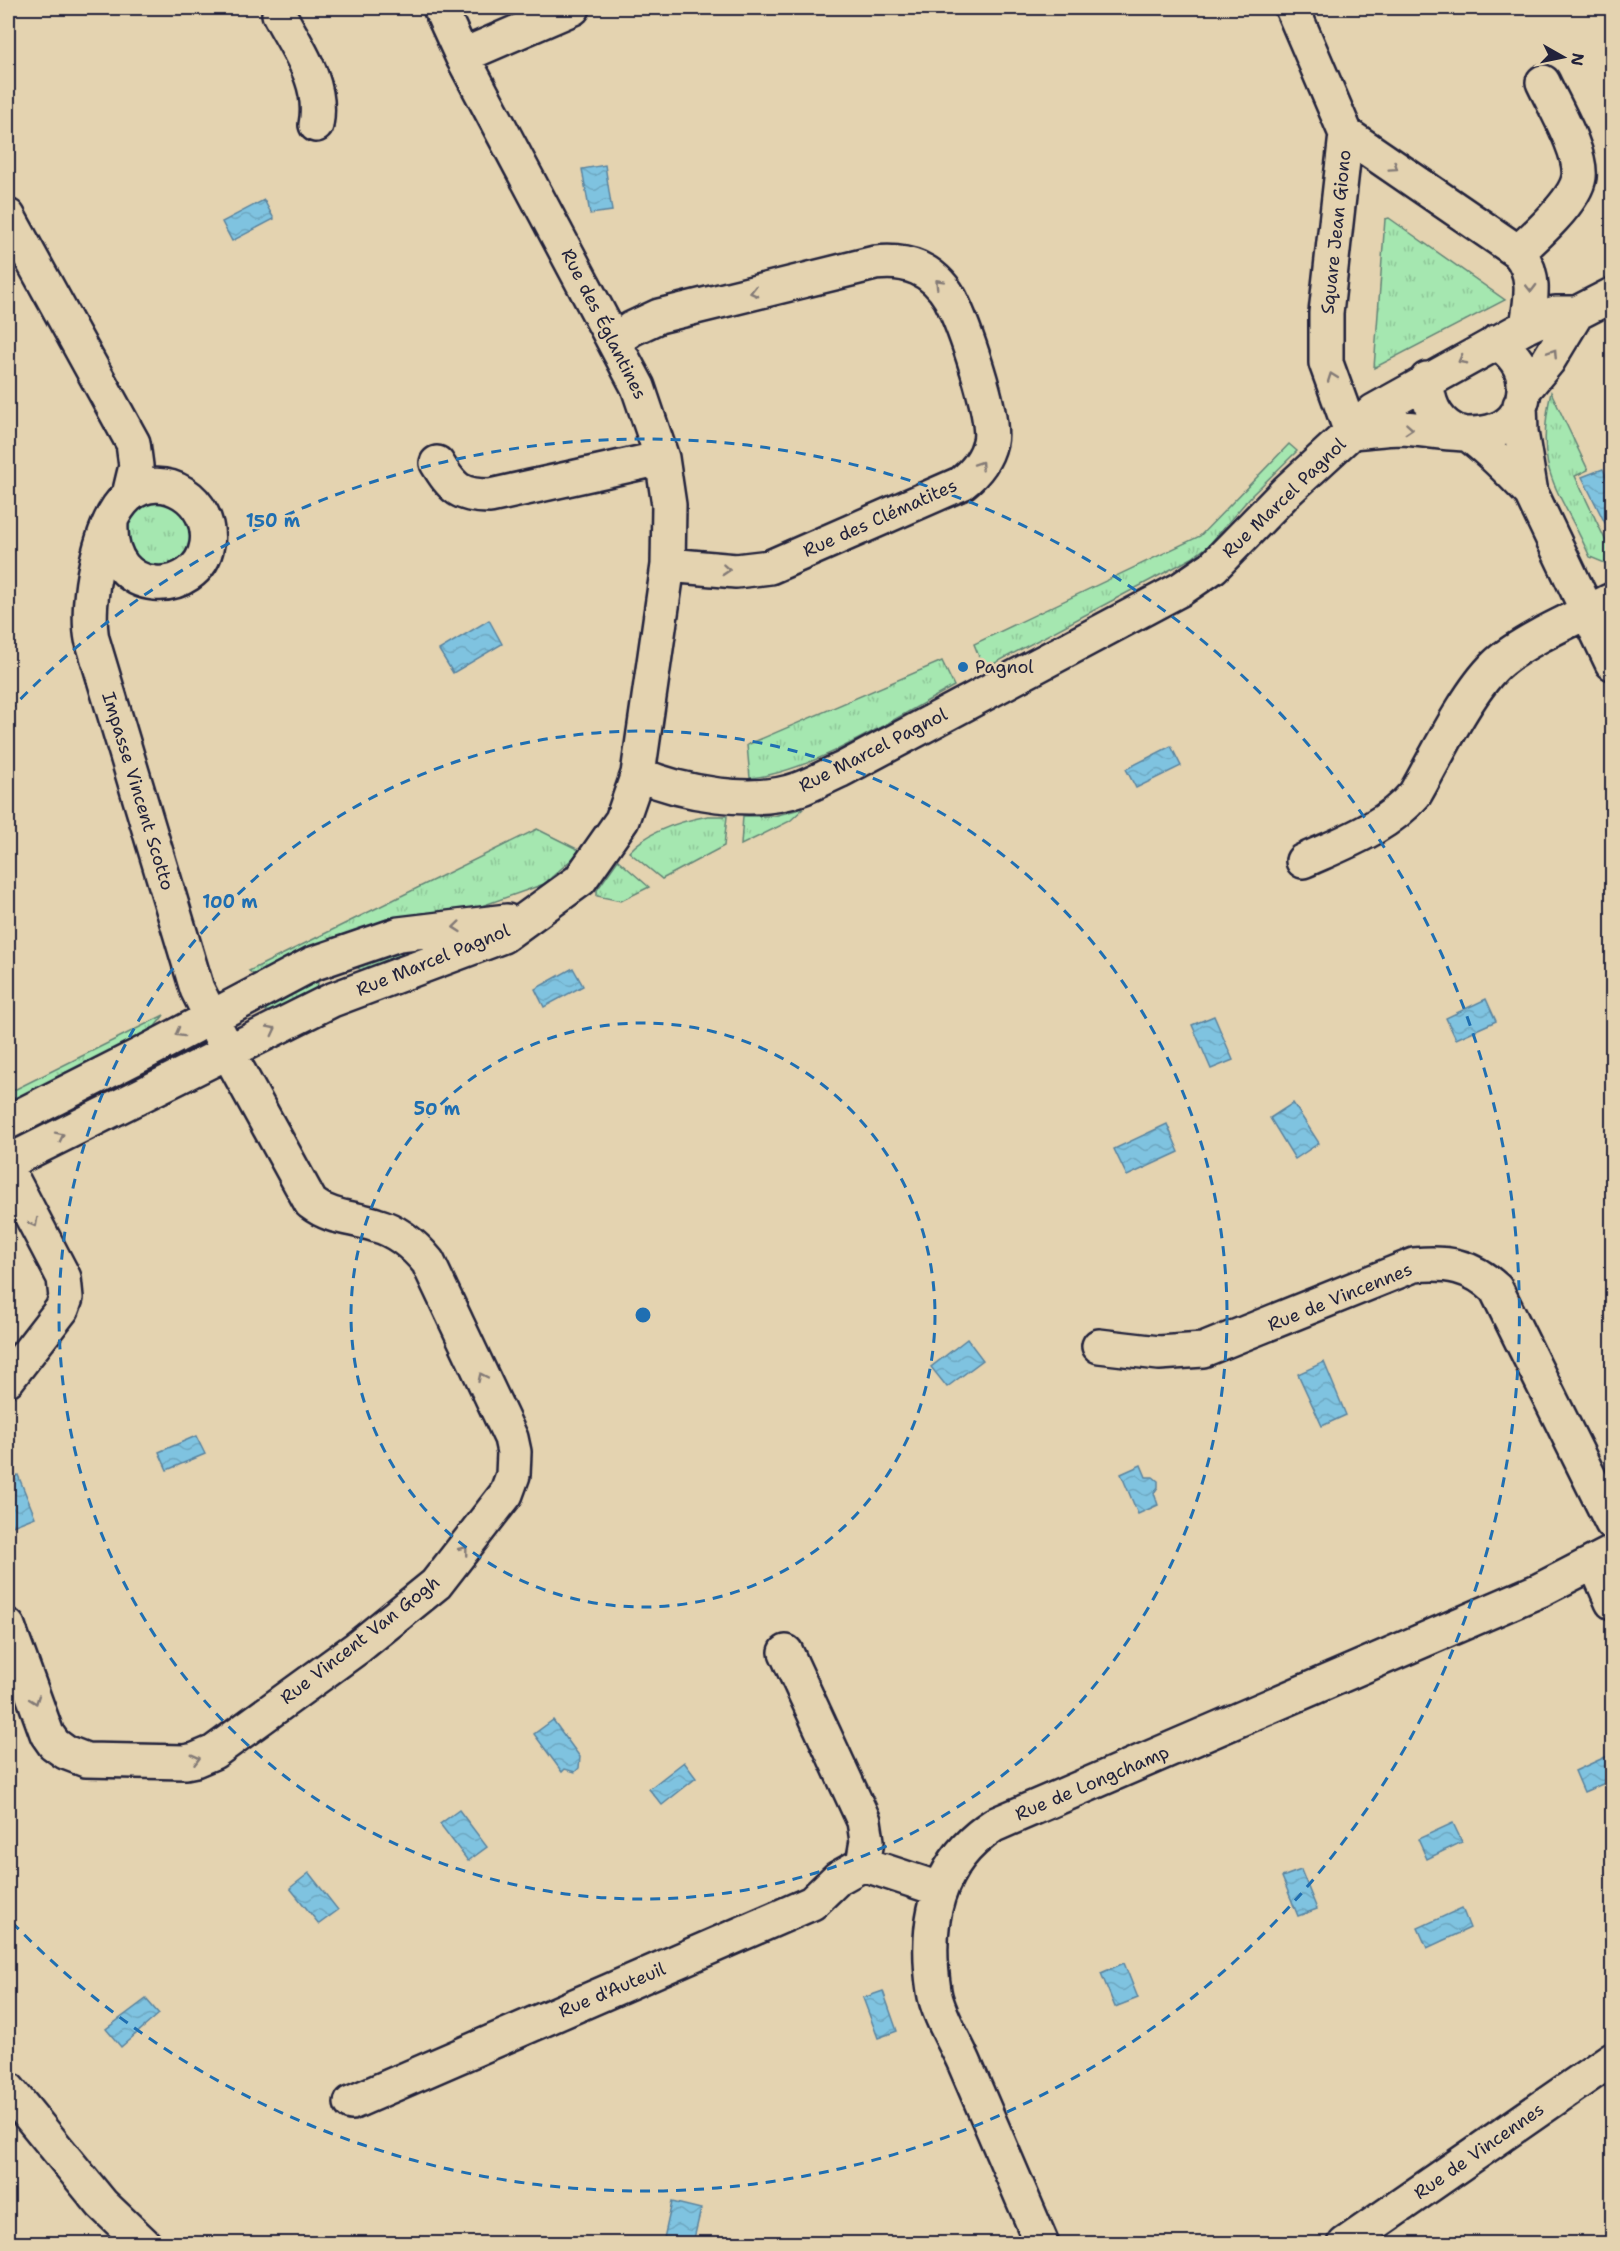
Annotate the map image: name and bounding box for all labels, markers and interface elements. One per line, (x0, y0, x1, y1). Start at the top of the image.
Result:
north arrow (1533, 27, 1593, 87)
text: N (1566, 51, 1589, 67)
street label: Square Jean Giono (1315, 149, 1357, 315)
one-way arrow (1387, 160, 1398, 171)
street label: Rue des Églantines (556, 245, 652, 403)
one-way arrow (935, 280, 946, 290)
one-way arrow (1525, 283, 1537, 292)
one-way arrow (750, 285, 760, 298)
one-way arrow (1546, 349, 1557, 360)
one-way arrow (1457, 353, 1468, 364)
one-way arrow (1326, 372, 1339, 383)
one-way arrow (1405, 422, 1414, 435)
street label: Rue Marcel Pagnol (1217, 432, 1352, 563)
one-way arrow (972, 460, 983, 471)
street label: Rue des Clématites (799, 473, 961, 563)
text: 150 m (246, 509, 301, 533)
one-way arrow (722, 563, 731, 576)
place label: Pagnol (975, 655, 1034, 679)
marker: Pagnol (956, 660, 970, 674)
street label: Impasse Vincent Scotto (96, 689, 180, 893)
street label: Rue Marcel Pagnol (795, 702, 952, 798)
text: 100 m (202, 890, 258, 914)
street label: Rue Marcel Pagnol (353, 918, 514, 1002)
one-way arrow (452, 920, 461, 933)
one-way arrow (175, 1026, 186, 1037)
one-way arrow (266, 1026, 277, 1038)
text: 50 m (414, 1097, 461, 1121)
one-way arrow (54, 1132, 64, 1143)
one-way arrow (27, 1217, 38, 1227)
street label: Rue de Vincennes (1264, 1257, 1416, 1337)
centre of rings (633, 1305, 653, 1325)
one-way arrow (477, 1372, 489, 1383)
one-way arrow (457, 1545, 468, 1556)
street label: Rue Vincent Van Gogh (275, 1570, 445, 1710)
one-way arrow (28, 1694, 40, 1705)
street label: Rue de Longchamp (1011, 1740, 1173, 1826)
one-way arrow (191, 1753, 201, 1766)
street label: Rue d'Auteuil (555, 1956, 670, 2023)
street label: Rue de Vincennes (1409, 2097, 1549, 2205)

